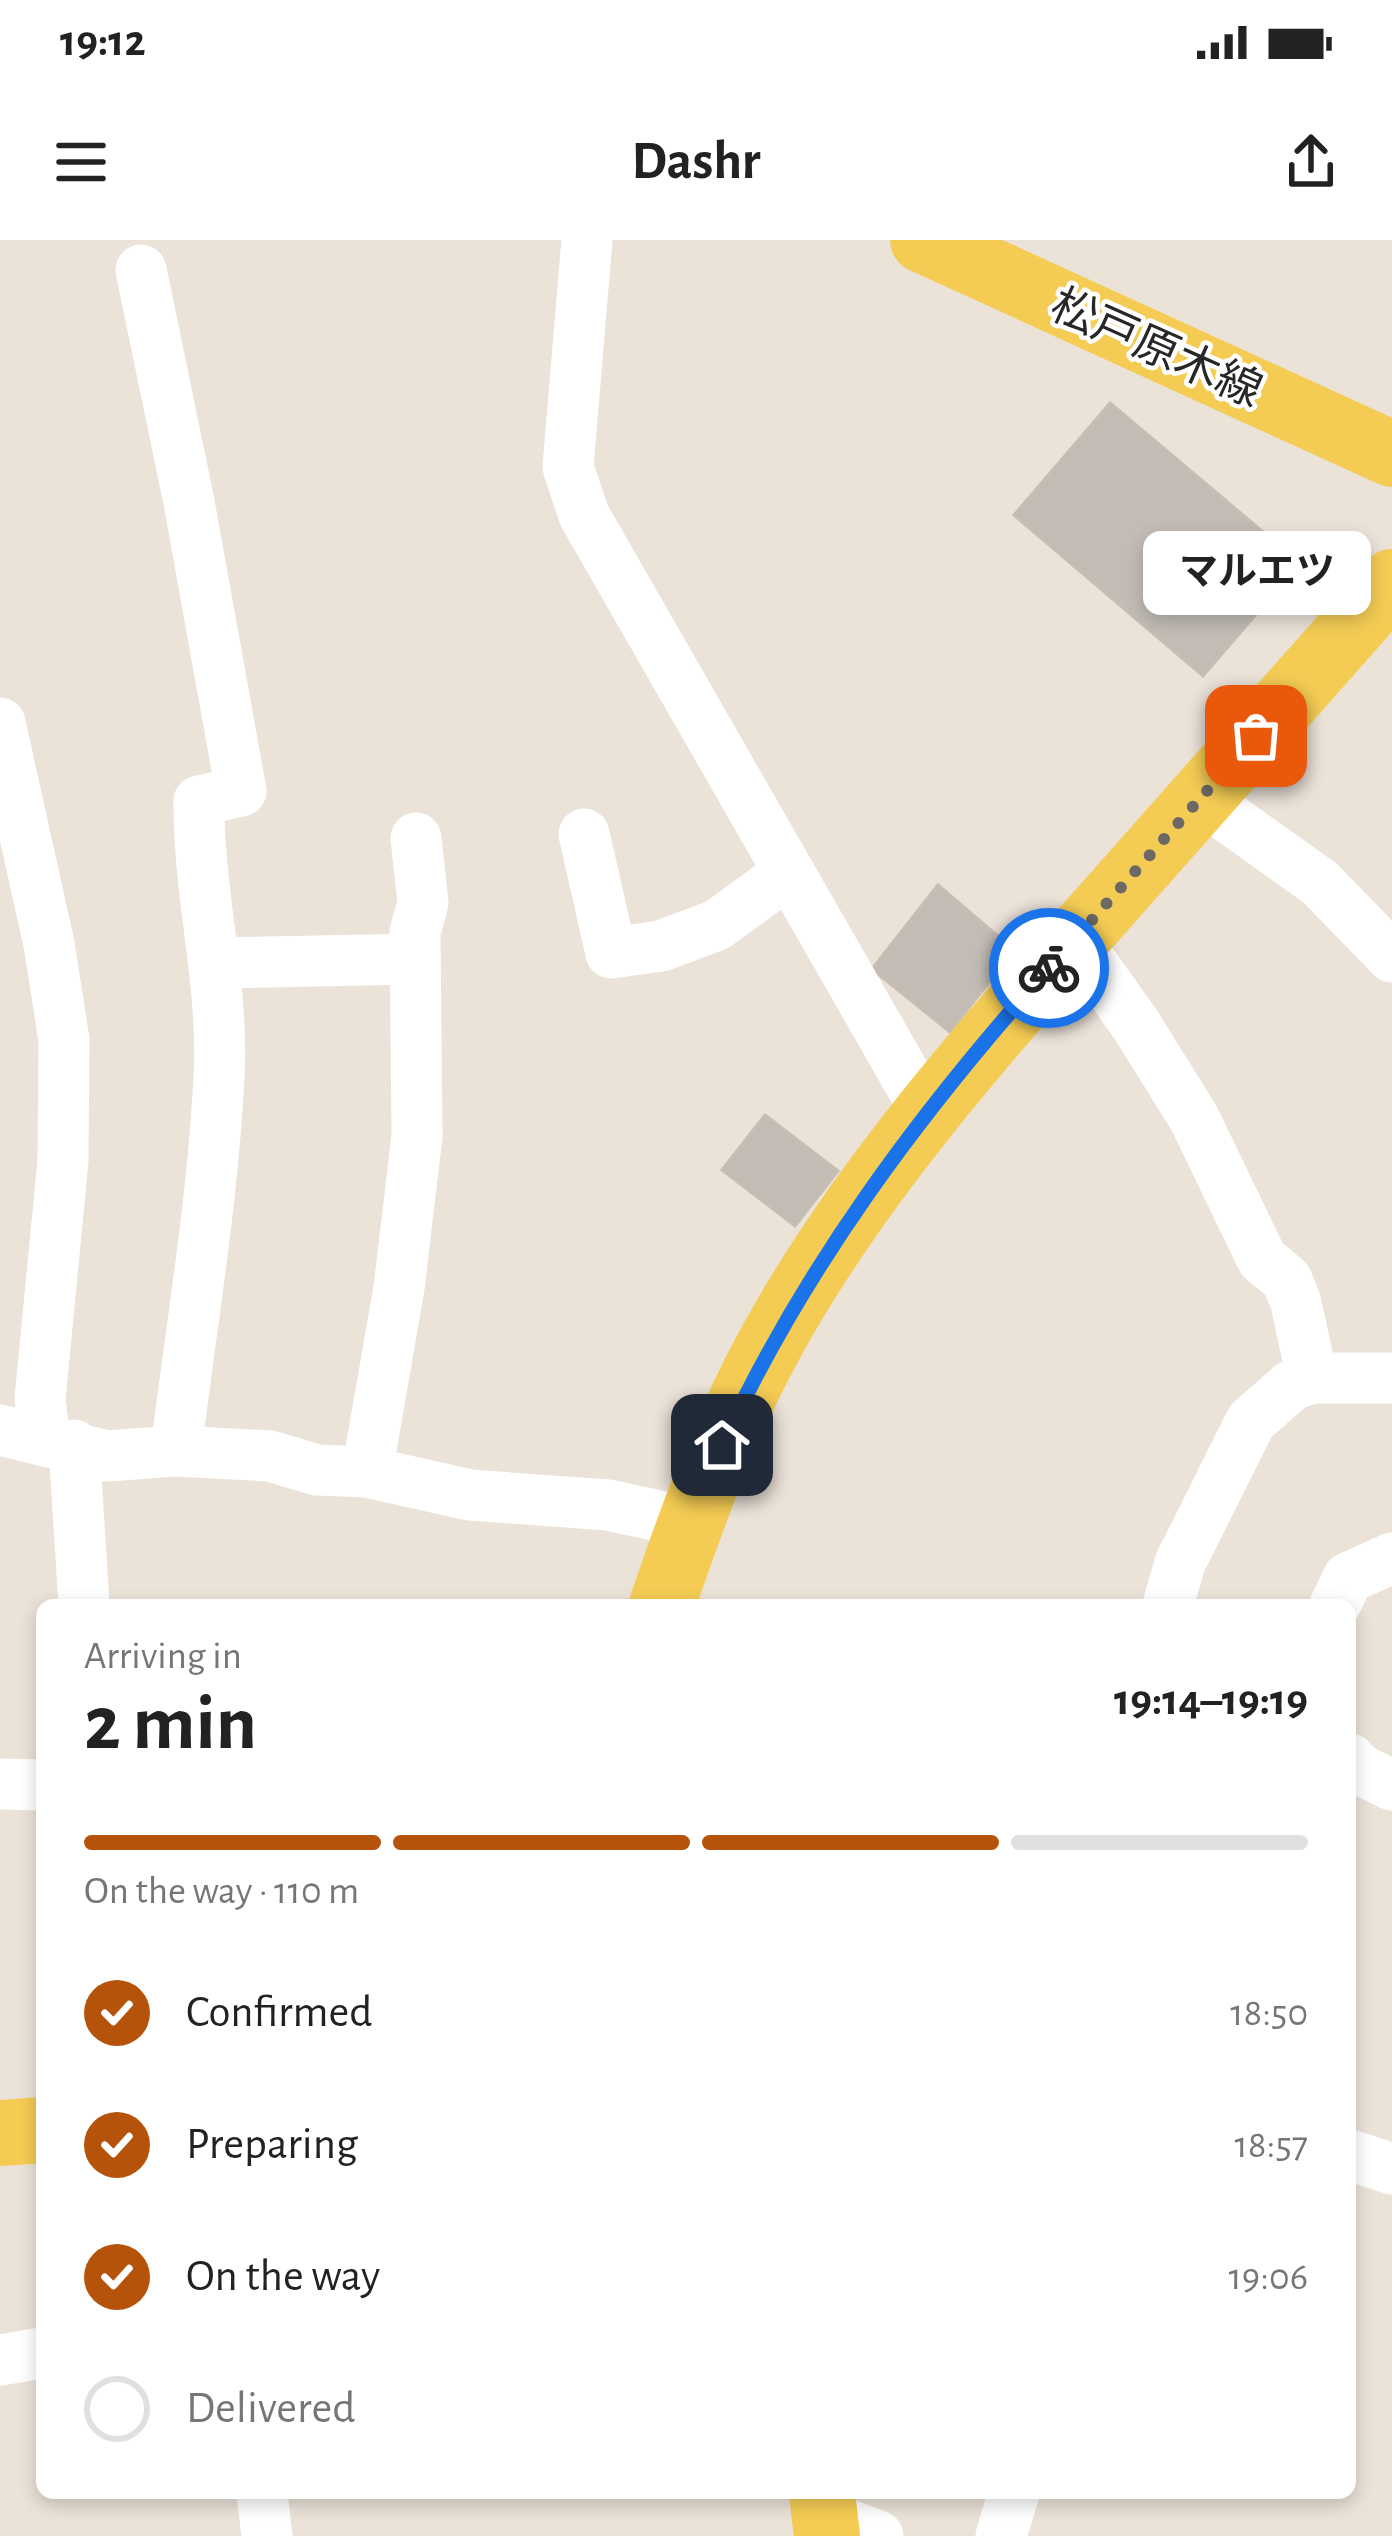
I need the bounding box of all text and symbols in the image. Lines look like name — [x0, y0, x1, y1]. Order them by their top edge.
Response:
text: 19:12 — [60, 19, 146, 64]
icon: menu — [48, 129, 114, 195]
icon: share — [1278, 129, 1344, 195]
text: Dashr — [631, 135, 761, 189]
street label: 松戸原木線 — [1044, 281, 1269, 416]
callout: マルエツ — [1142, 532, 1370, 616]
text: マルエツ — [1179, 553, 1335, 592]
pin — [1205, 685, 1307, 787]
icon: bag — [1223, 703, 1289, 769]
courier — [989, 908, 1109, 1028]
icon: bike — [1016, 935, 1082, 1001]
pin — [671, 1394, 773, 1496]
icon: home — [689, 1412, 755, 1478]
text: Arriving in — [84, 1637, 242, 1676]
text: 19:14–19:19 — [1114, 1678, 1308, 1723]
text: 2 min — [84, 1686, 257, 1764]
text: On the way · 110 m — [84, 1872, 359, 1911]
icon: check — [84, 1980, 150, 2046]
text: Confirmed — [186, 1990, 372, 2035]
text: 18:50 — [1230, 1994, 1308, 2033]
icon: check — [84, 2112, 150, 2178]
text: Preparing — [186, 2122, 358, 2167]
text: 18:57 — [1235, 2126, 1308, 2165]
icon: check — [84, 2244, 150, 2310]
text: On the way — [186, 2254, 380, 2299]
text: 19:06 — [1228, 2258, 1308, 2297]
text: Delivered — [186, 2386, 355, 2431]

